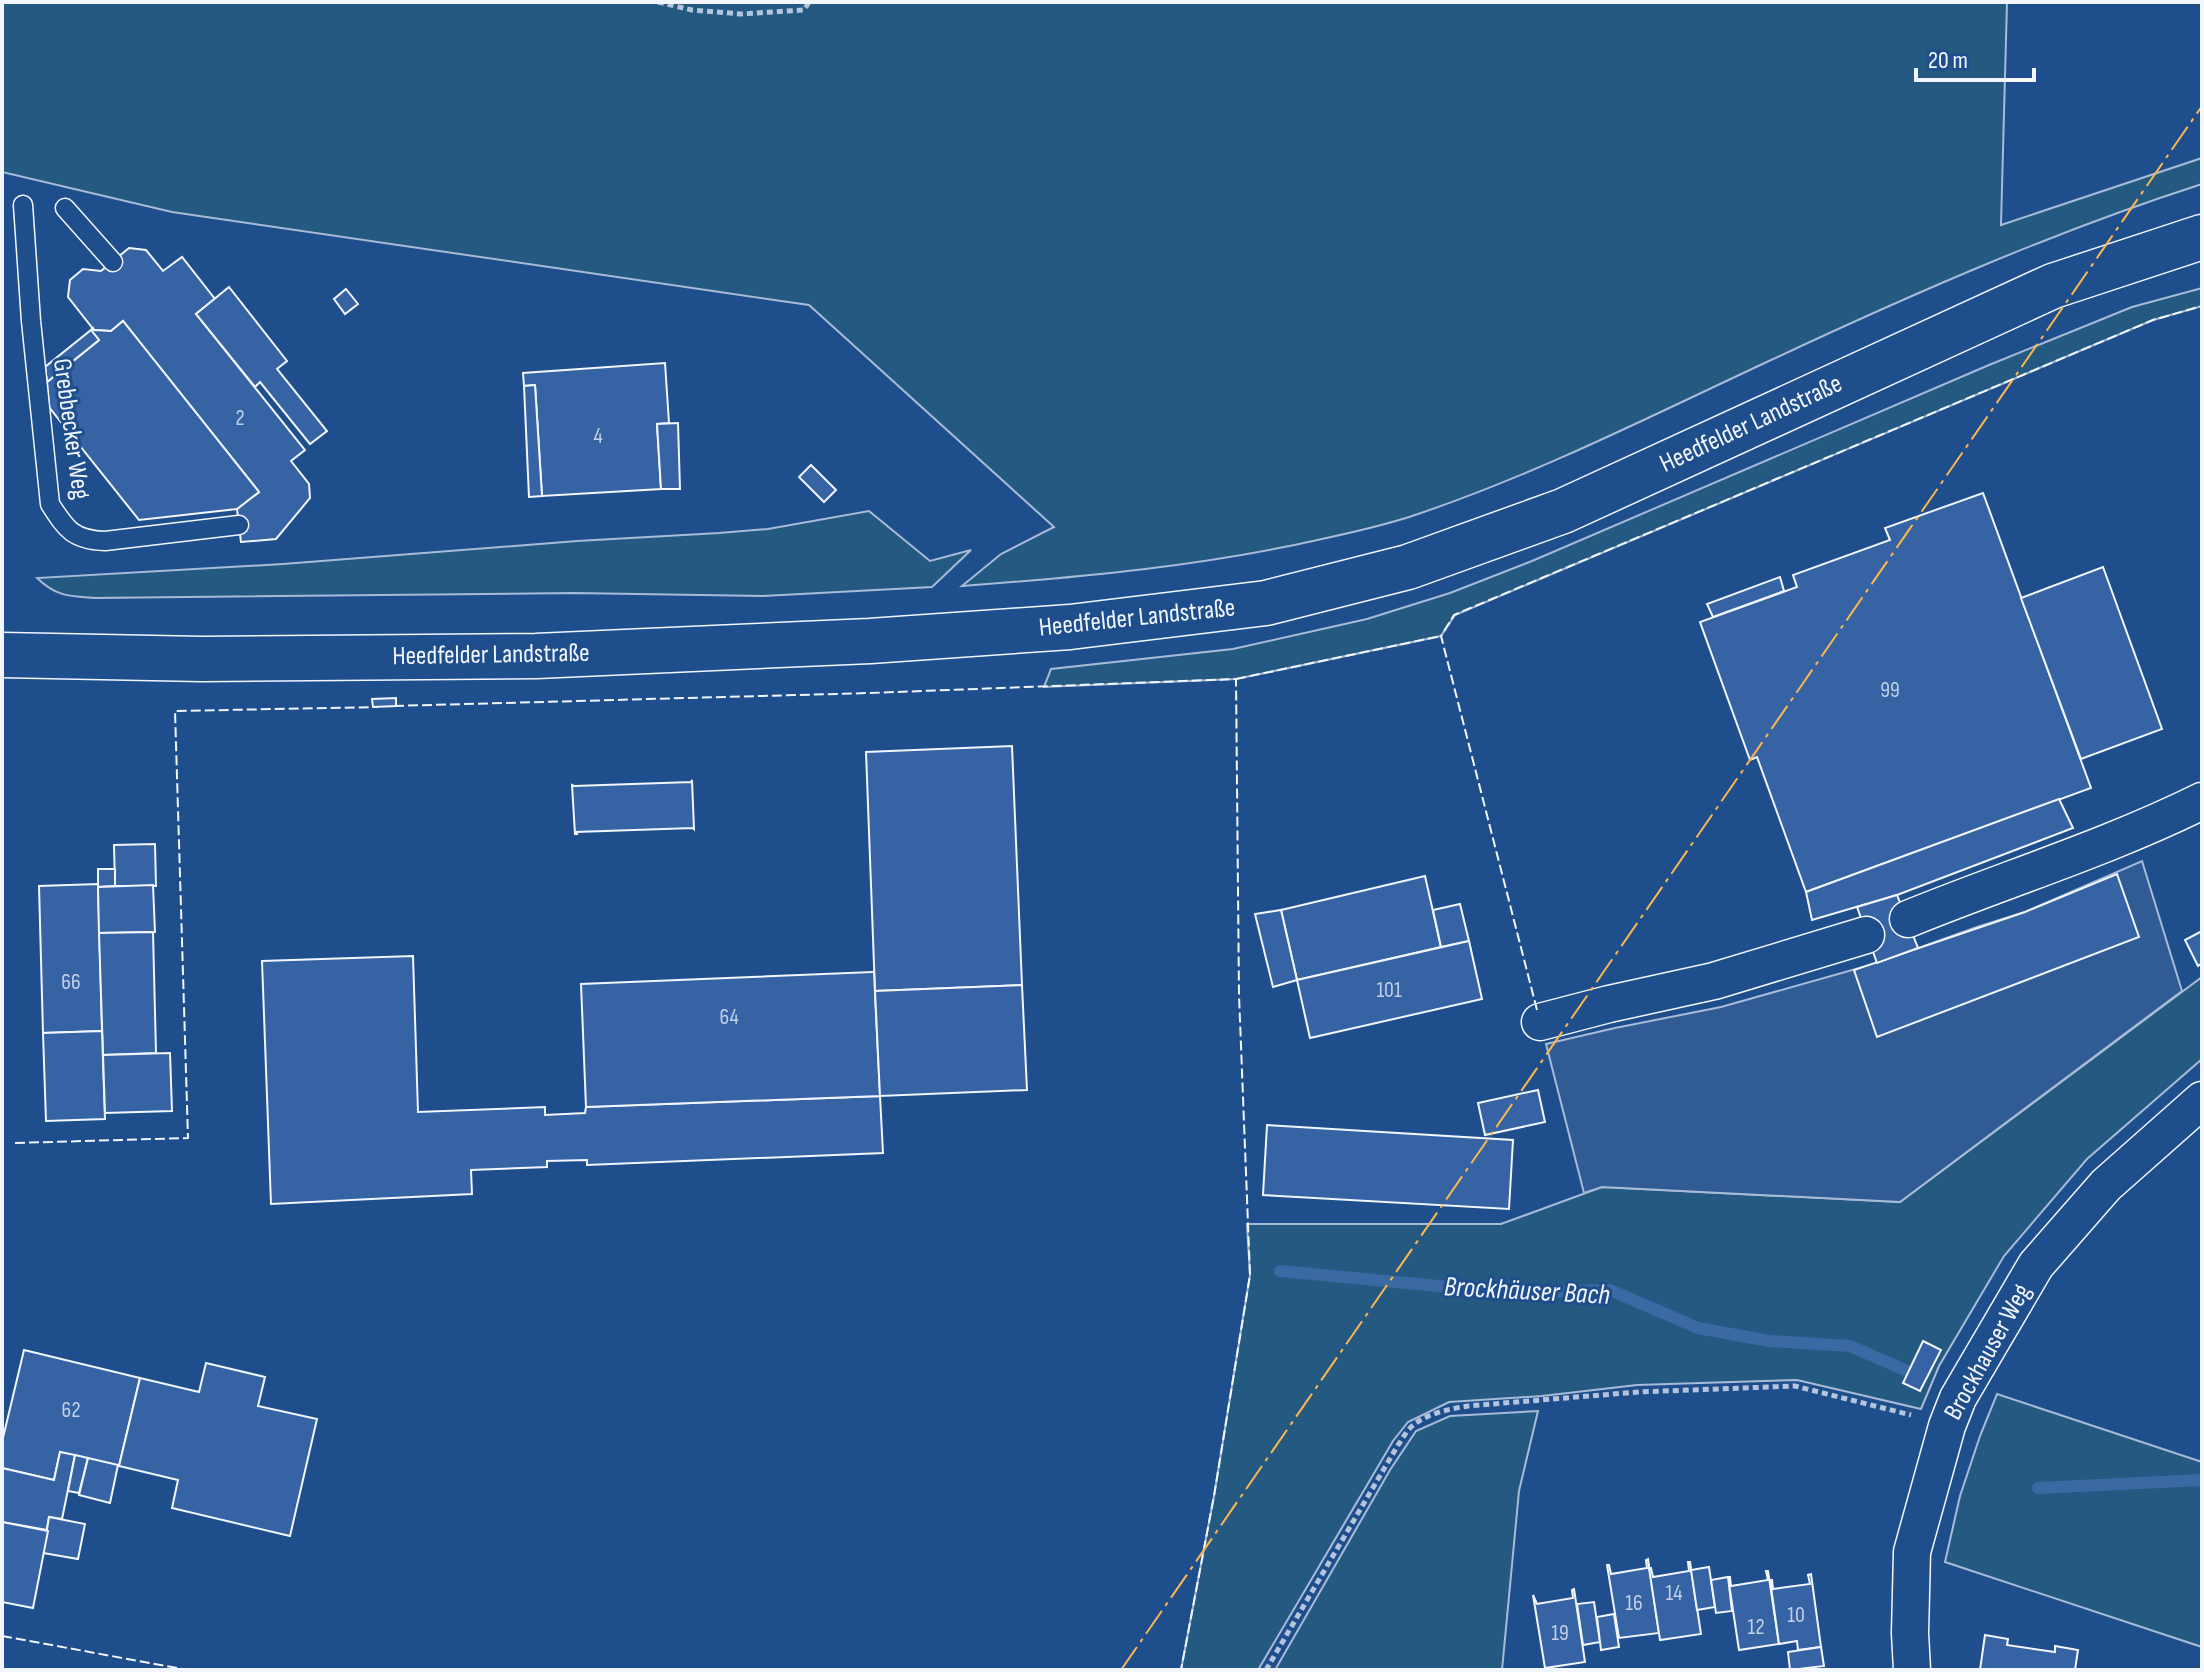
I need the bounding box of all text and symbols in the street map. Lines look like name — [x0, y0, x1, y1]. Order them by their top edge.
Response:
scale bar — [1916, 32, 2034, 82]
text: 20 m — [1928, 46, 1968, 75]
street label: Grebbecker Weg — [46, 357, 96, 501]
street label: Heedfelder Landstraße — [1655, 368, 1847, 480]
house number: 2 — [235, 405, 245, 432]
house number: 4 — [593, 423, 603, 450]
street label: Heedfelder Landstraße — [1037, 592, 1237, 644]
street label: Heedfelder Landstraße — [392, 638, 590, 672]
house number: 99 — [1880, 677, 1900, 704]
house number: 66 — [61, 969, 81, 996]
house number: 101 — [1376, 977, 1402, 1004]
house number: 64 — [719, 1004, 739, 1031]
water label: Brockhäuser Bach — [1443, 1270, 1611, 1312]
street label: Brockhauser Weg — [1938, 1279, 2038, 1425]
house number: 62 — [62, 1397, 80, 1424]
house number: 14 — [1666, 1580, 1682, 1607]
house number: 16 — [1625, 1590, 1643, 1617]
house number: 10 — [1787, 1602, 1805, 1629]
house number: 12 — [1747, 1614, 1765, 1641]
house number: 19 — [1551, 1620, 1569, 1647]

